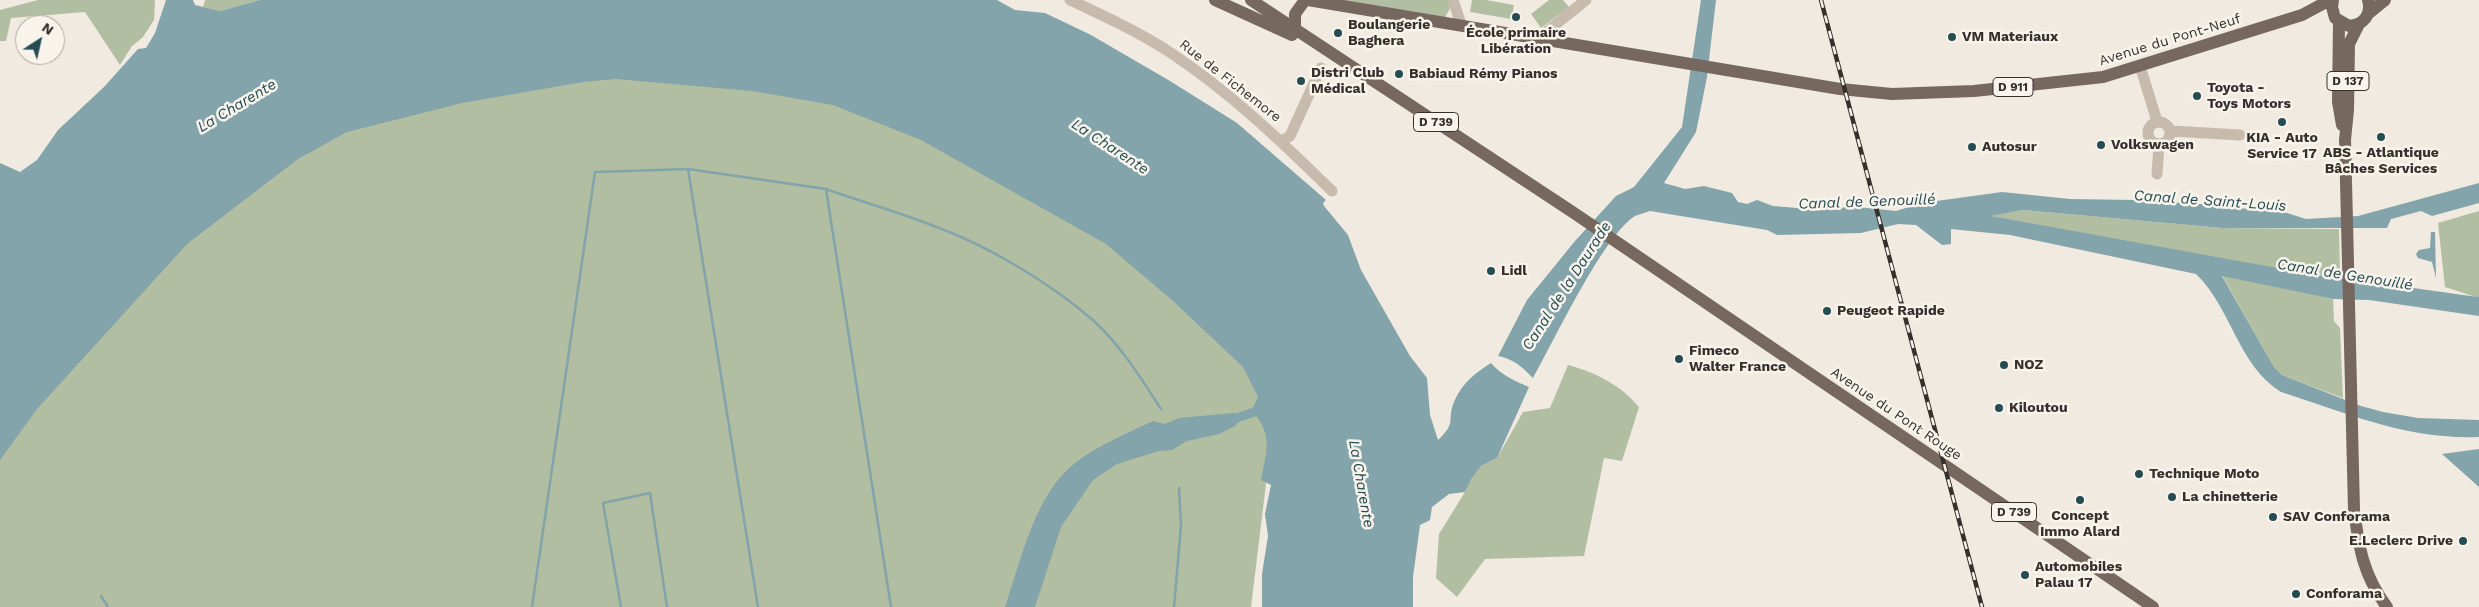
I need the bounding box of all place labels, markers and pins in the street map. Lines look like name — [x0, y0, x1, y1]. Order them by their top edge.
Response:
marker: École primaire Libération — [1510, 11, 1522, 23]
place label: Boulangerie Baghera — [1348, 17, 1430, 49]
place label: École primaire Libération — [1466, 25, 1566, 58]
marker: Boulangerie Baghera — [1332, 27, 1344, 39]
place label: VM Materiaux — [1962, 29, 2058, 45]
marker: VM Materiaux — [1946, 31, 1958, 43]
place label: Distri Club Médical — [1311, 65, 1384, 98]
place label: Babiaud Rémy Pianos — [1409, 66, 1558, 82]
marker: Babiaud Rémy Pianos — [1393, 68, 1405, 80]
marker: Distri Club Médical — [1295, 75, 1307, 87]
place label: Toyota - Toys Motors — [2207, 80, 2291, 112]
marker: Toyota - Toys Motors — [2191, 90, 2203, 102]
marker: KIA - Auto Service 17 — [2276, 116, 2288, 128]
place label: KIA - Auto Service 17 — [2246, 130, 2318, 162]
marker: ABS - Atlantique Bâches Services — [2375, 131, 2387, 143]
place label: Volkswagen — [2111, 137, 2194, 153]
place label: Autosur — [1982, 139, 2037, 155]
marker: Volkswagen — [2095, 139, 2107, 151]
marker: Autosur — [1966, 141, 1978, 153]
place label: ABS - Atlantique Bâches Services — [2323, 145, 2439, 178]
place label: Lidl — [1501, 263, 1527, 279]
marker: Lidl — [1485, 265, 1497, 277]
place label: Peugeot Rapide — [1837, 303, 1945, 319]
marker: Peugeot Rapide — [1821, 305, 1833, 317]
place label: Fimeco Walter France — [1689, 343, 1786, 376]
marker: Fimeco Walter France — [1673, 353, 1685, 365]
place label: NOZ — [2014, 357, 2043, 373]
marker: NOZ — [1998, 359, 2010, 371]
place label: Kiloutou — [2009, 400, 2068, 416]
marker: Kiloutou — [1993, 402, 2005, 414]
place label: Technique Moto — [2149, 466, 2259, 482]
marker: Technique Moto — [2133, 468, 2145, 480]
place label: La chinetterie — [2182, 489, 2278, 505]
marker: La chinetterie — [2166, 491, 2178, 503]
marker: Concept Immo Alard — [2074, 494, 2086, 506]
place label: Concept Immo Alard — [2040, 508, 2120, 540]
place label: SAV Conforama — [2283, 509, 2390, 525]
marker: SAV Conforama — [2267, 511, 2279, 523]
place label: E.Leclerc Drive — [2349, 533, 2453, 549]
marker: E.Leclerc Drive — [2457, 535, 2469, 547]
place label: Automobiles Palau 17 — [2035, 559, 2122, 592]
marker: Automobiles Palau 17 — [2019, 569, 2031, 581]
place label: Conforama — [2306, 586, 2382, 602]
marker: Conforama — [2290, 588, 2302, 600]

